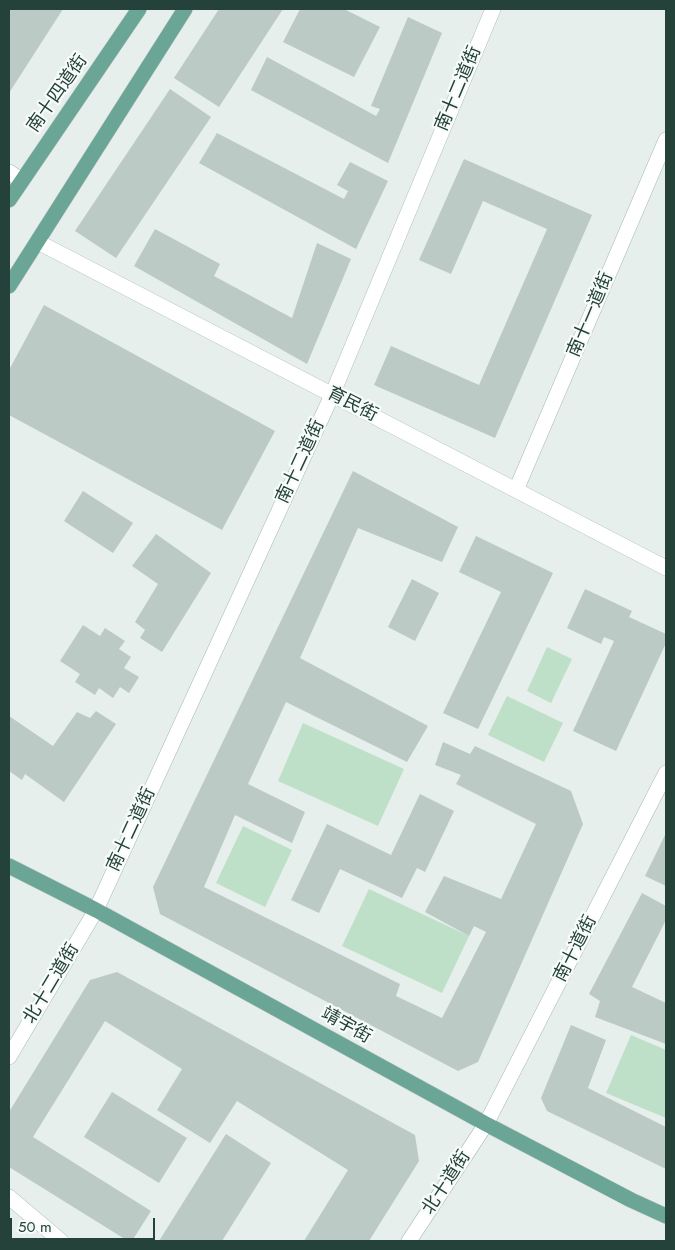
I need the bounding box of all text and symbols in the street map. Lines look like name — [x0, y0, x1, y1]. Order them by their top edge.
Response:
street label: 南十二道街 — [431, 43, 487, 135]
street label: 南十四道街 — [23, 51, 93, 137]
street label: 南十一道街 — [563, 269, 619, 361]
street label: 育民街 — [323, 383, 381, 427]
street label: 南十二道街 — [272, 417, 330, 507]
street label: 南十二道街 — [103, 785, 161, 875]
street label: 南十道街 — [550, 912, 602, 986]
street label: 北十二道街 — [20, 940, 84, 1028]
street label: 靖宇街 — [317, 1003, 375, 1049]
street label: 北十道街 — [418, 1147, 476, 1219]
scale bar — [12, 1208, 158, 1240]
text: 50 m — [18, 1216, 52, 1238]

